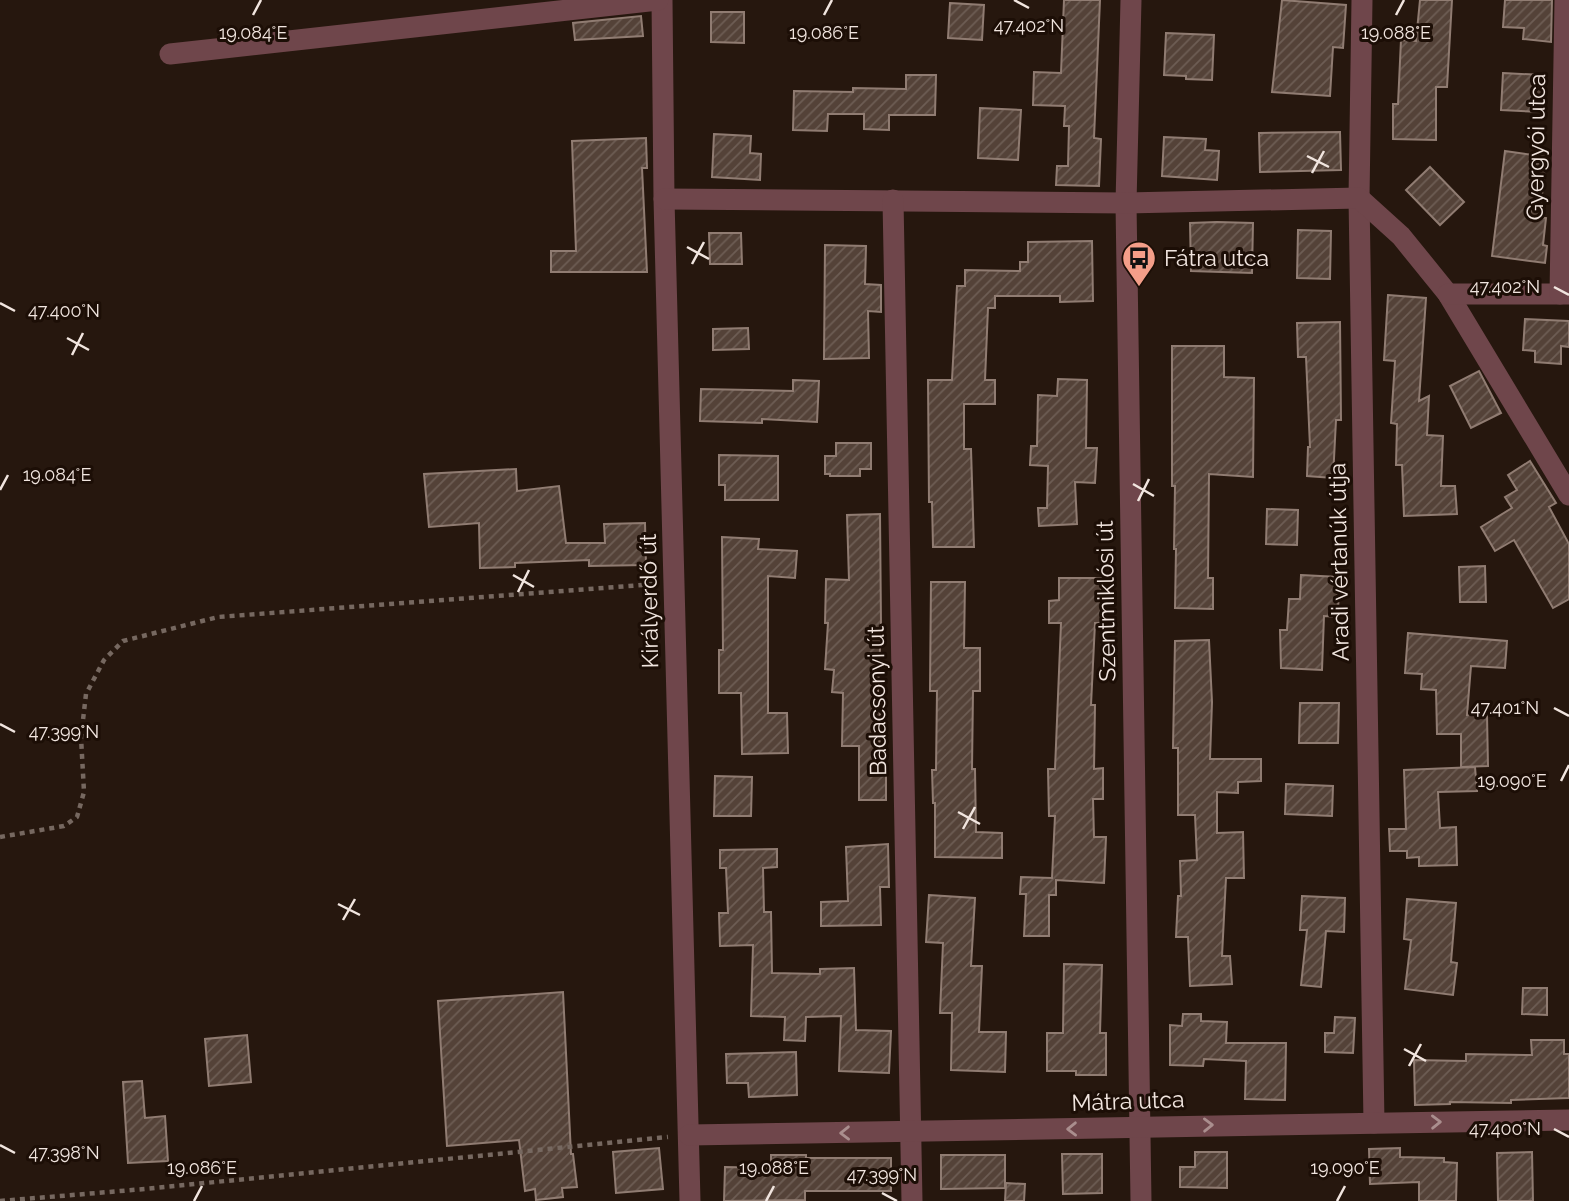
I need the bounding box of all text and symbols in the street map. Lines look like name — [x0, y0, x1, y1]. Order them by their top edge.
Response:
text: 47.402°N — [994, 15, 1064, 36]
text: 19.084°E — [219, 22, 287, 43]
text: 19.086°E — [789, 22, 859, 43]
text: 19.088°E — [1361, 22, 1431, 43]
street label: Gyergyói utca — [1521, 73, 1550, 221]
bus stop icon: Fátra utca — [1120, 239, 1158, 288]
place label: Fátra utca — [1164, 244, 1269, 271]
text: 47.402°N — [1470, 276, 1540, 297]
text: 47.400°N — [28, 300, 100, 321]
street label: Aradi vértanúk útja — [1323, 463, 1354, 662]
text: 19.084°E — [23, 464, 91, 485]
street label: Szentmiklósi út — [1091, 520, 1120, 682]
street label: Királyerdő út — [634, 533, 663, 669]
street label: Badacsonyi út — [862, 625, 891, 776]
text: 47.401°N — [1471, 697, 1539, 718]
text: 47.399°N — [29, 721, 99, 742]
text: 19.090°E — [1477, 770, 1547, 791]
street label: Mátra utca — [1071, 1085, 1185, 1116]
one-way arrow — [1431, 1114, 1442, 1130]
one-way arrow — [1204, 1117, 1214, 1133]
text: 47.400°N — [1469, 1118, 1541, 1139]
one-way arrow — [1066, 1121, 1077, 1137]
one-way arrow — [839, 1125, 849, 1141]
text: 47.398°N — [28, 1142, 100, 1163]
text: 19.086°E — [167, 1157, 237, 1178]
text: 19.088°E — [739, 1157, 809, 1178]
text: 19.090°E — [1310, 1157, 1380, 1178]
text: 47.399°N — [847, 1164, 917, 1185]

